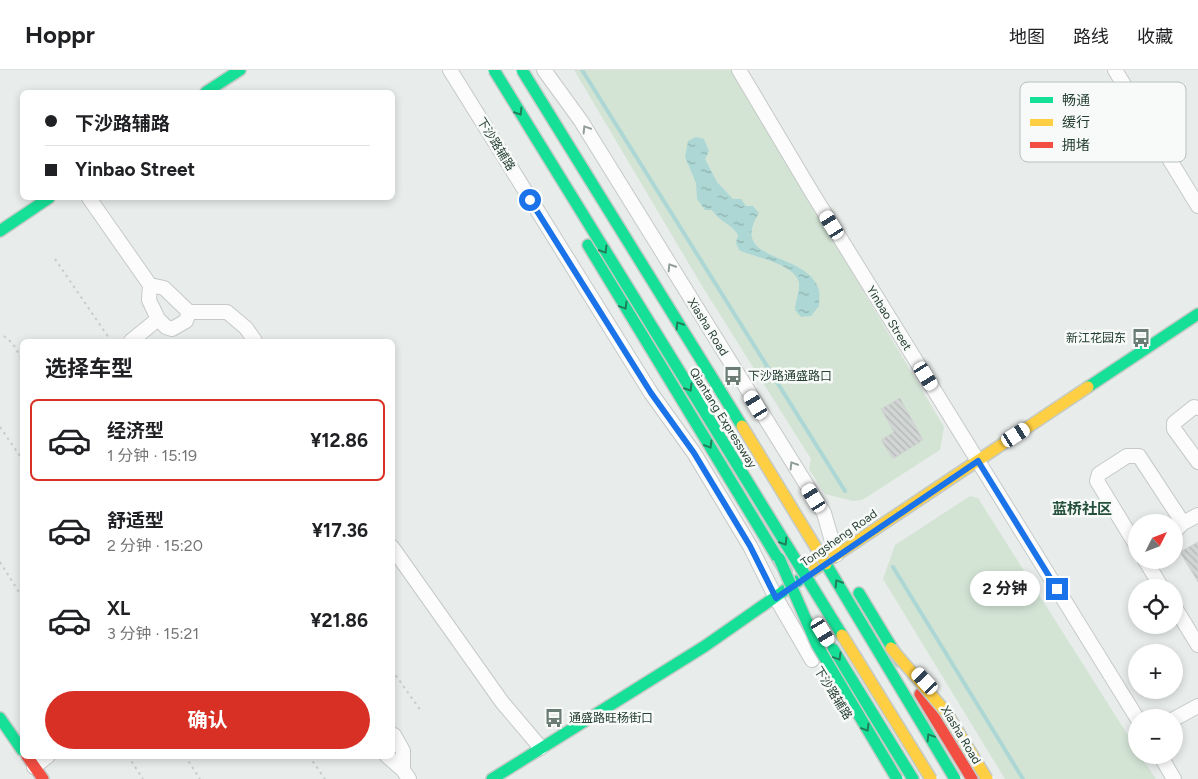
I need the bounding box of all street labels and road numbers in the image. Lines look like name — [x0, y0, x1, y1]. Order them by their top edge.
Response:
street label: 下沙路辅路 — [474, 115, 518, 173]
street label: Yinbao Street — [864, 283, 915, 353]
street label: Xiasha Road — [685, 296, 731, 358]
street label: Qiantang Expressway — [686, 365, 760, 471]
street label: Tongsheng Road — [798, 507, 880, 569]
street label: 下沙路辅路 — [811, 664, 855, 722]
street label: Xiasha Road — [938, 703, 984, 767]

